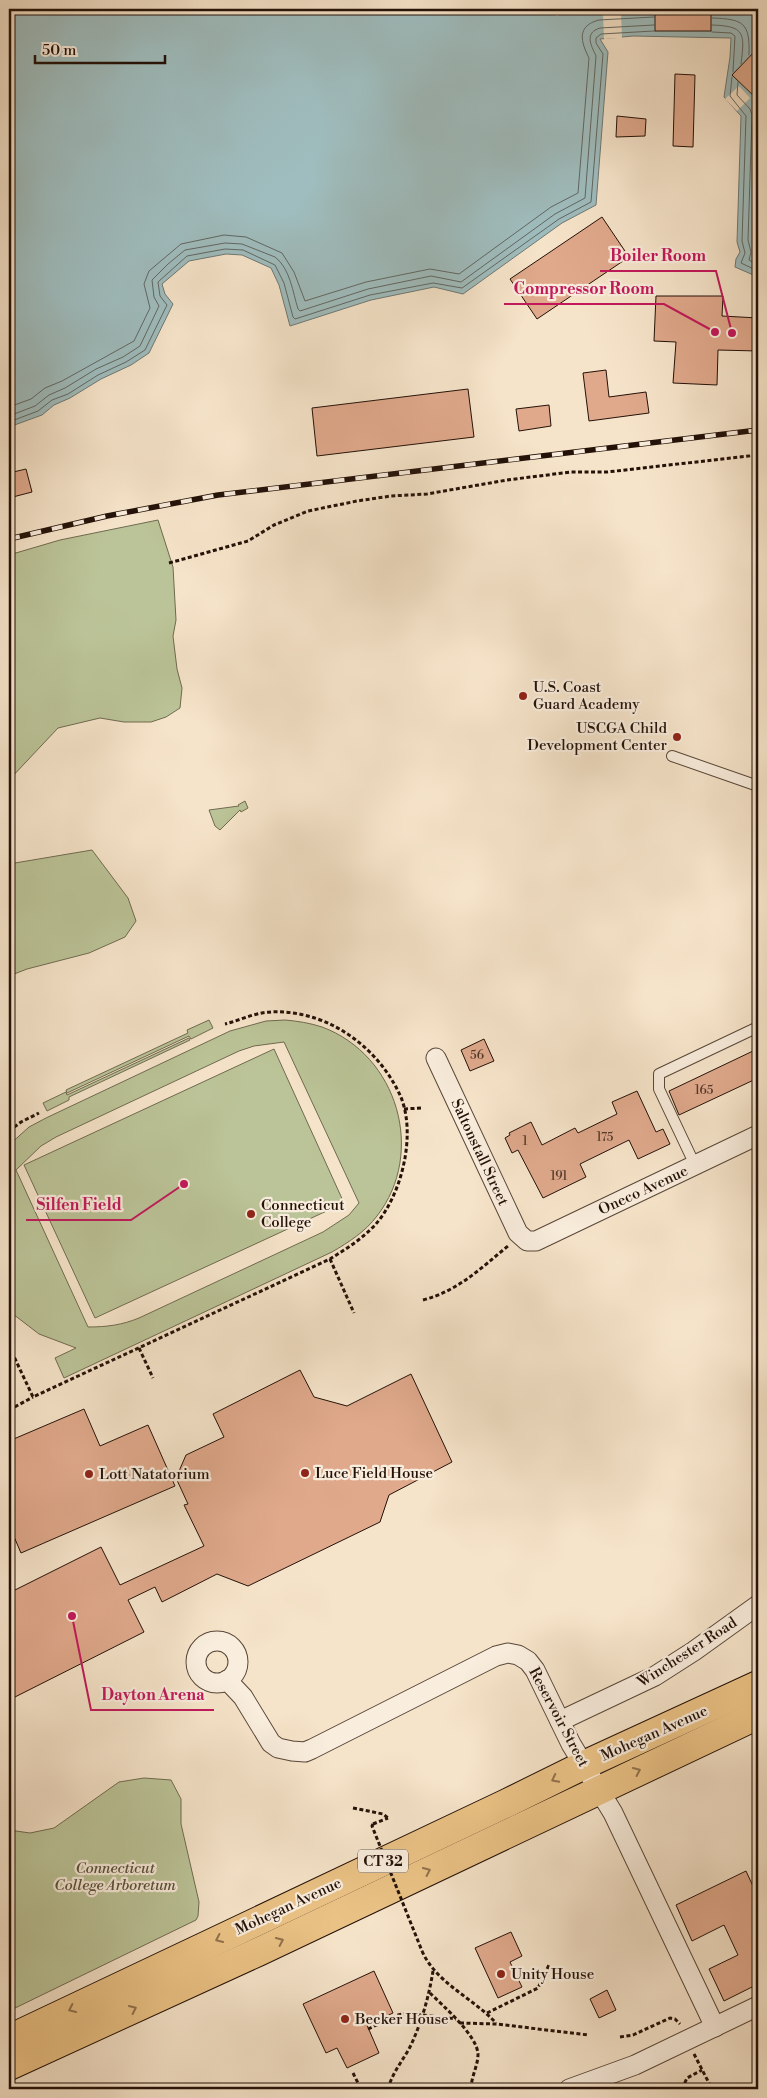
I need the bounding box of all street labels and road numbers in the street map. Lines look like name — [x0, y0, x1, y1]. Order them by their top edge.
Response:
street label: Saltonstall Street — [446, 1096, 513, 1209]
street label: Oneco Avenue — [595, 1161, 691, 1220]
street label: Winchester Road — [633, 1613, 741, 1692]
street label: Reservoir Street — [524, 1664, 593, 1771]
street label: Mohegan Avenue — [598, 1701, 711, 1766]
road number: CT 32 — [358, 1850, 408, 1872]
street label: Mohegan Avenue — [232, 1874, 344, 1939]

